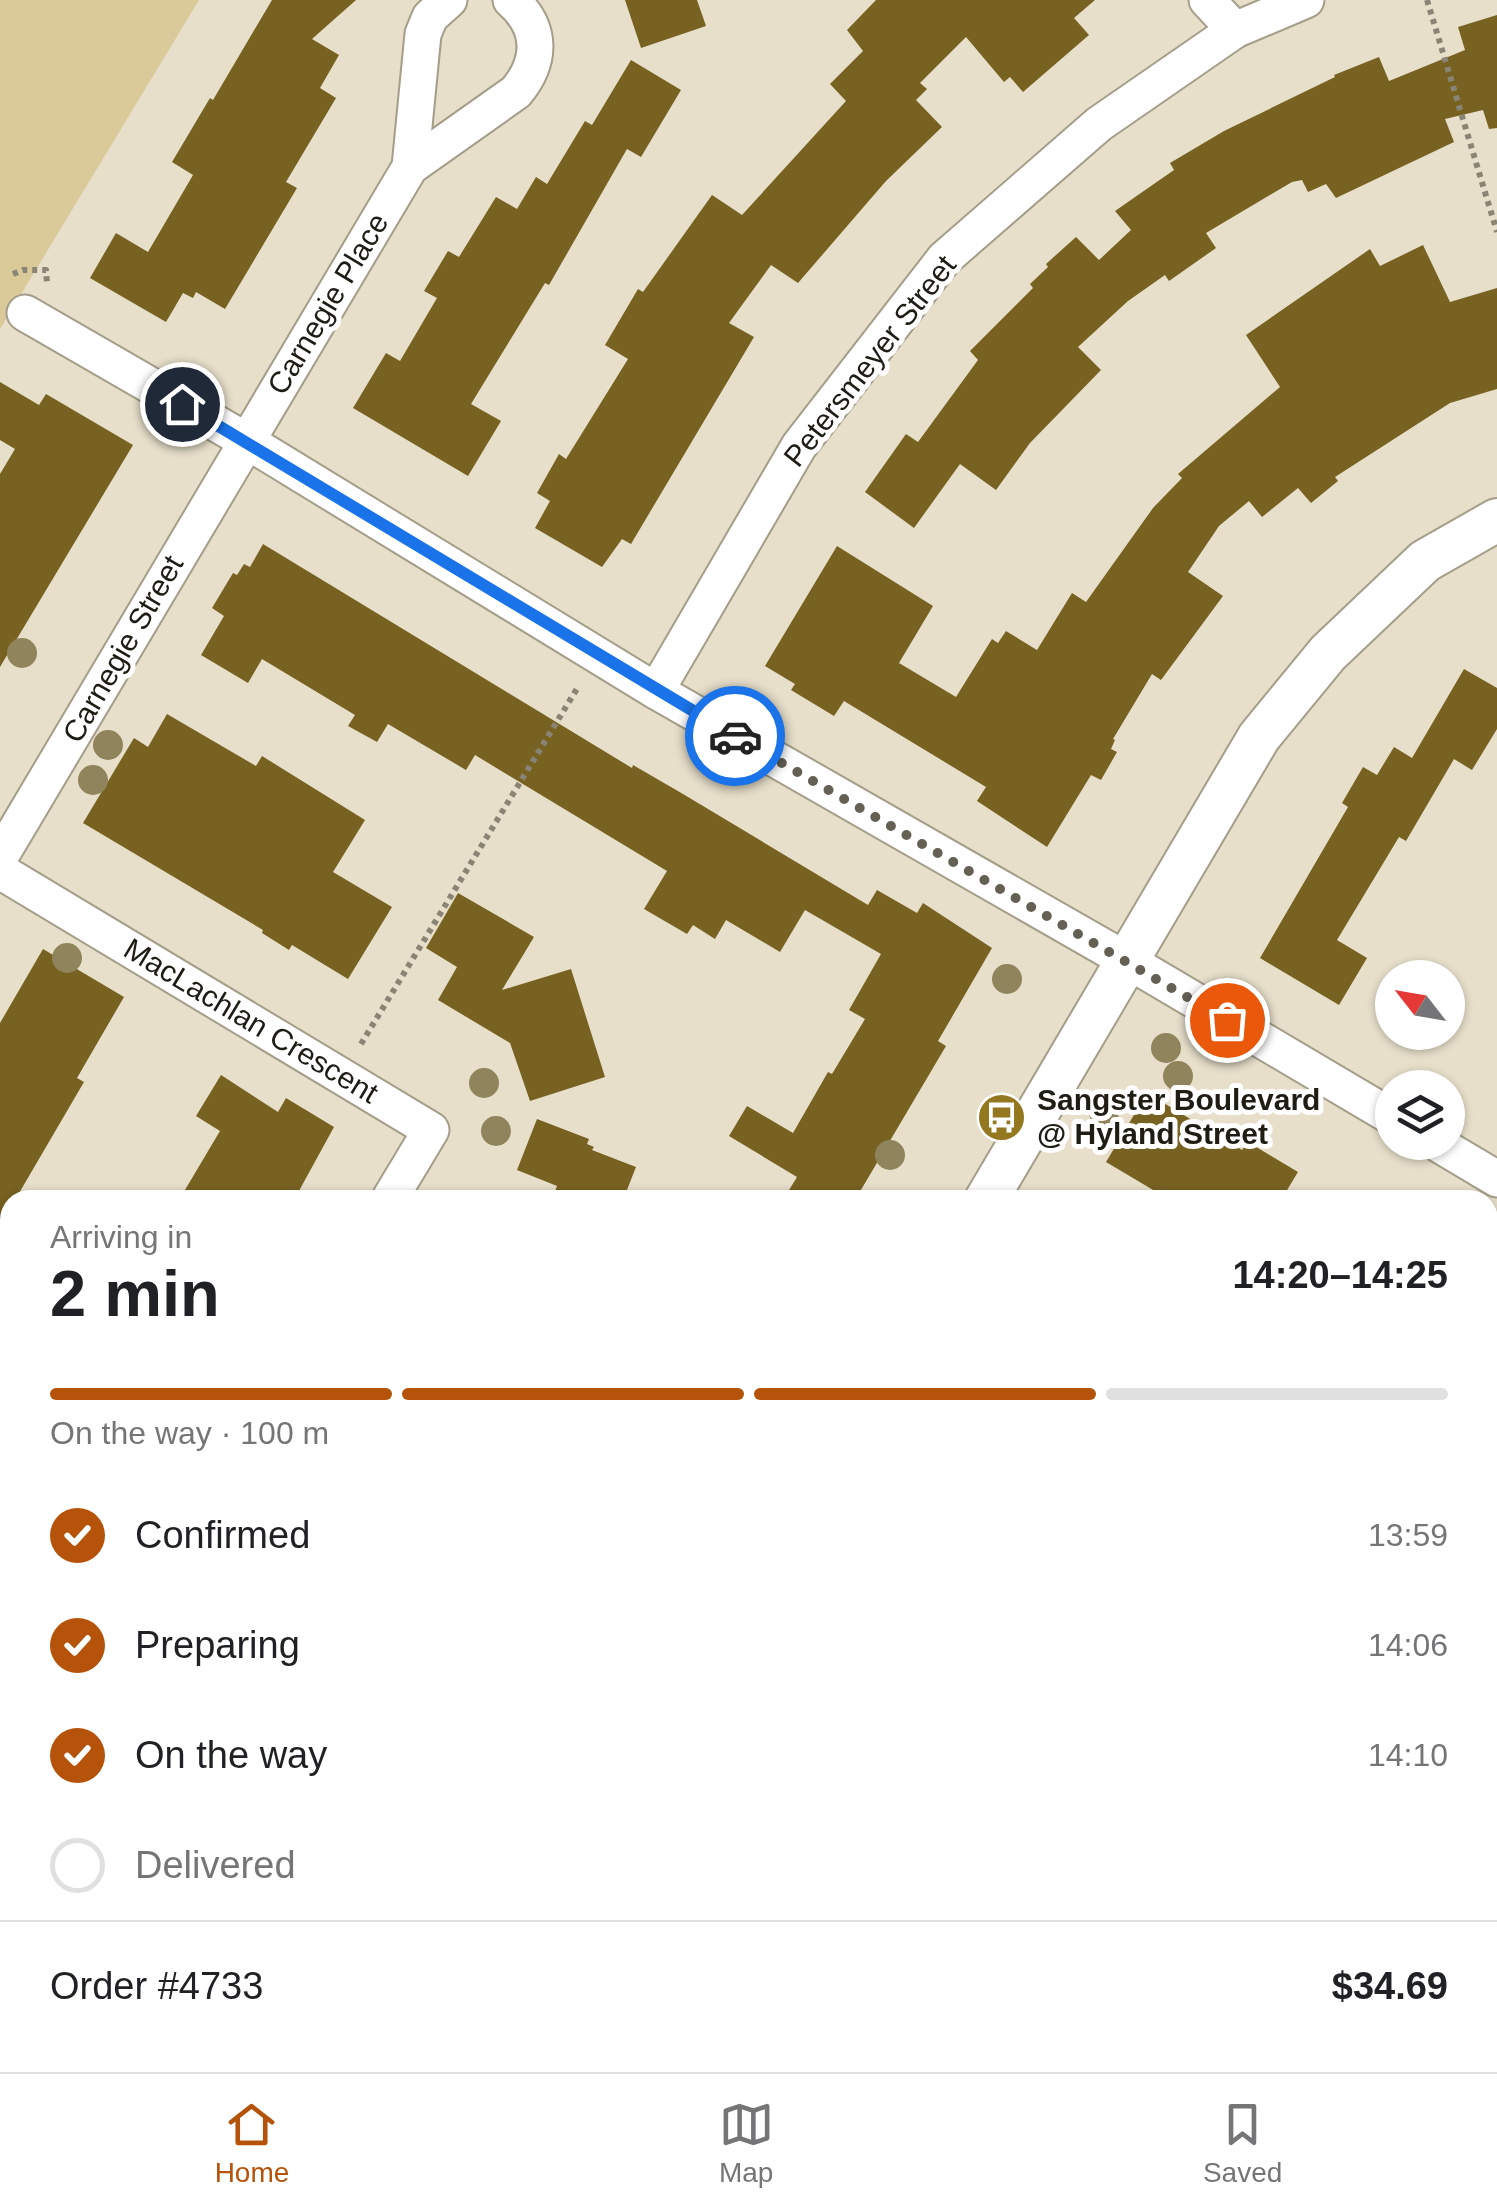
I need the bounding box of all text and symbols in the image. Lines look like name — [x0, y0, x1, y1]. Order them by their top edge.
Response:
street label: Carnegie Place — [261, 207, 395, 400]
street label: Petersmeyer Street — [777, 248, 963, 473]
pin — [140, 362, 225, 447]
icon: home — [155, 377, 210, 432]
street label: Carnegie Street — [56, 549, 190, 748]
courier — [685, 686, 785, 786]
icon: car — [708, 709, 763, 764]
street label: MacLachlan Crescent — [118, 932, 385, 1110]
north arrow — [1375, 960, 1465, 1050]
map controls — [1375, 960, 1465, 1160]
pin — [1185, 978, 1270, 1063]
icon: bag — [1200, 993, 1255, 1048]
button: layers — [1375, 1070, 1465, 1160]
place label: Sangster Boulevard @ Hyland Street — [1037, 1083, 1320, 1150]
bus stop icon: Sangster Boulevard @ Hyland Street — [976, 1091, 1028, 1143]
text: Arriving in — [50, 1219, 192, 1255]
text: 14:20–14:25 — [1232, 1254, 1448, 1296]
text: 2 min — [50, 1257, 220, 1330]
text: On the way · 100 m — [50, 1415, 329, 1451]
icon: check — [50, 1508, 105, 1563]
text: Confirmed — [135, 1514, 310, 1556]
text: 13:59 — [1368, 1517, 1448, 1553]
icon: check — [50, 1618, 105, 1673]
text: Preparing — [135, 1624, 300, 1666]
text: 14:06 — [1368, 1627, 1448, 1663]
icon: check — [50, 1728, 105, 1783]
text: On the way — [135, 1734, 327, 1776]
text: 14:10 — [1368, 1737, 1448, 1773]
text: Delivered — [135, 1844, 296, 1886]
text: Order #4733 — [50, 1965, 263, 2007]
text: $34.69 — [1332, 1965, 1448, 2007]
tab: Home — [215, 2097, 289, 2189]
tab: Map — [719, 2097, 774, 2189]
tab: Saved — [1203, 2097, 1282, 2189]

